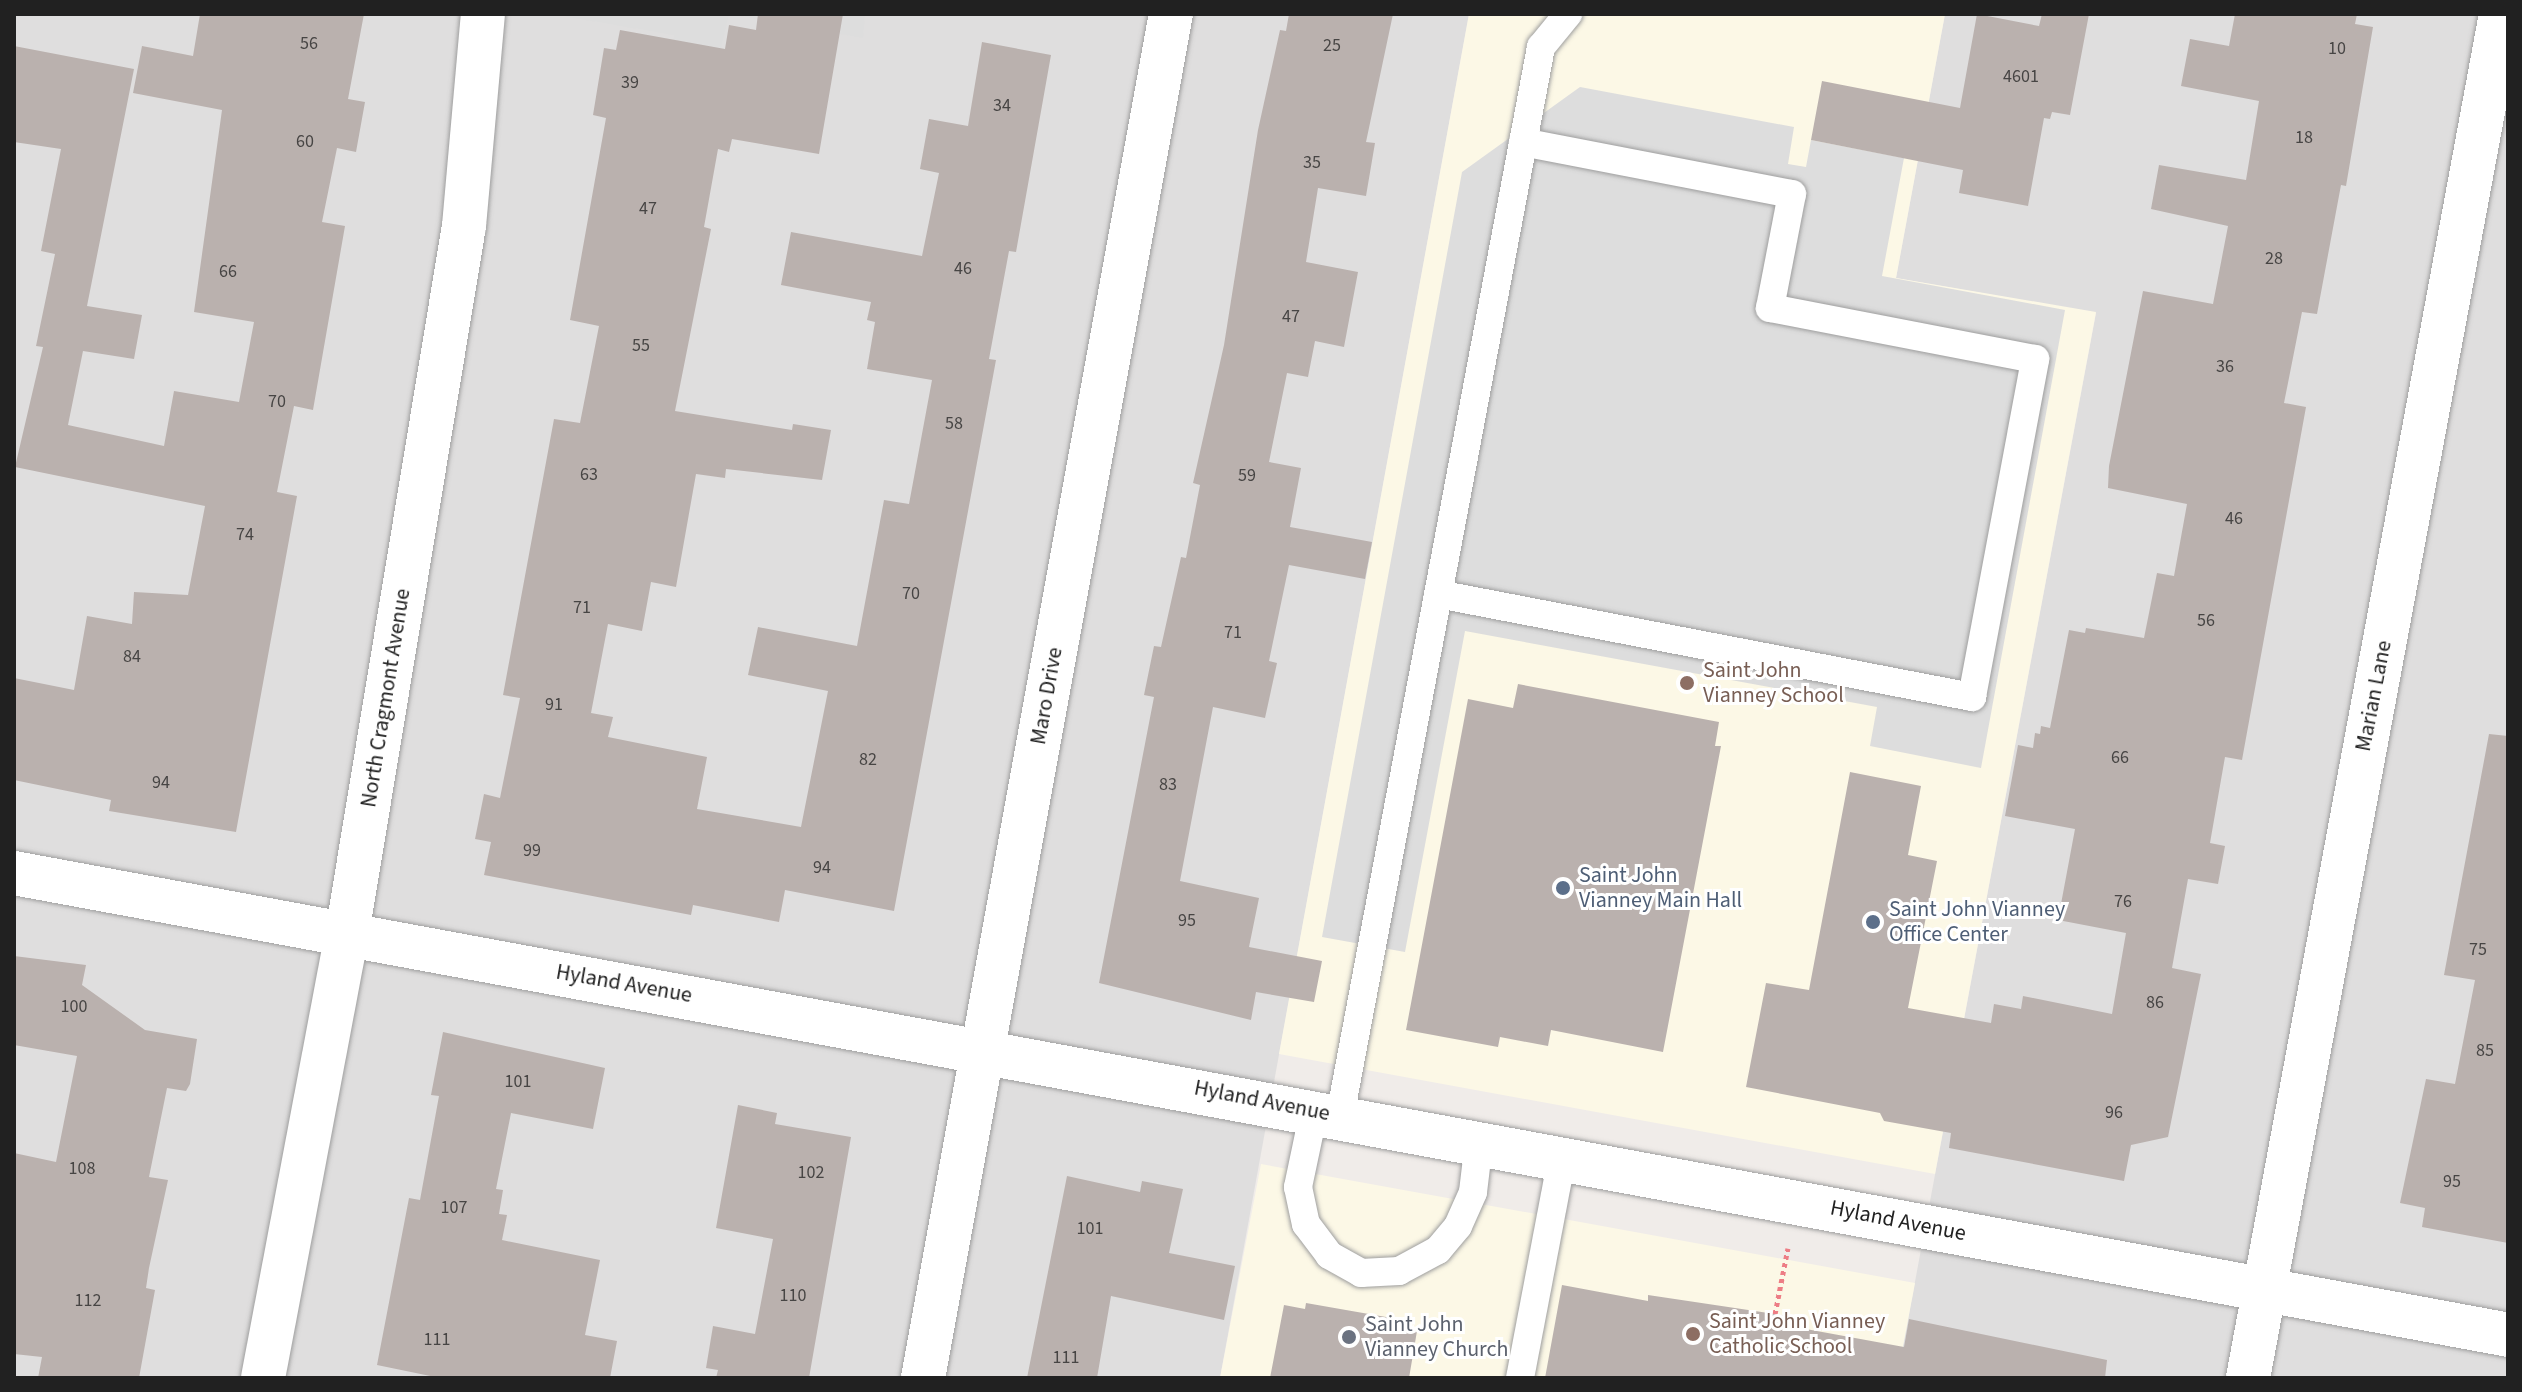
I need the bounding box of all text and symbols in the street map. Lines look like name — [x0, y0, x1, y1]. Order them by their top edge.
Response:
house number: 56 — [300, 33, 318, 55]
house number: 25 — [1323, 35, 1341, 57]
house number: 10 — [2328, 38, 2346, 60]
house number: 4601 — [2003, 66, 2039, 88]
house number: 39 — [621, 72, 639, 94]
house number: 34 — [993, 95, 1011, 117]
house number: 18 — [2295, 127, 2313, 149]
house number: 60 — [296, 131, 314, 153]
house number: 35 — [1303, 152, 1321, 174]
house number: 47 — [639, 198, 657, 220]
house number: 28 — [2265, 248, 2283, 270]
house number: 46 — [954, 258, 972, 280]
house number: 66 — [219, 261, 237, 283]
house number: 47 — [1282, 306, 1300, 328]
house number: 55 — [632, 335, 650, 357]
house number: 36 — [2216, 356, 2234, 378]
house number: 70 — [268, 391, 286, 413]
house number: 58 — [945, 413, 963, 435]
house number: 63 — [580, 464, 598, 486]
house number: 59 — [1238, 465, 1256, 487]
house number: 46 — [2225, 508, 2243, 530]
house number: 74 — [236, 524, 254, 546]
house number: 70 — [902, 583, 920, 605]
street label: North Cragmont Avenue — [356, 587, 416, 809]
house number: 71 — [573, 597, 591, 619]
house number: 56 — [2197, 610, 2215, 632]
house number: 71 — [1224, 622, 1242, 644]
street label: Marian Lane — [2350, 638, 2398, 754]
street label: Maro Drive — [1025, 645, 1069, 747]
house number: 84 — [123, 646, 141, 668]
place label: Saint John Vianney School — [1703, 657, 1844, 708]
marker: Saint John Vianney School — [1678, 674, 1696, 692]
house number: 91 — [545, 694, 563, 716]
house number: 66 — [2111, 747, 2129, 769]
house number: 82 — [859, 749, 877, 771]
house number: 94 — [152, 772, 170, 794]
house number: 83 — [1159, 774, 1177, 796]
house number: 99 — [523, 840, 541, 862]
house number: 94 — [813, 857, 831, 879]
place label: Saint John Vianney Main Hall — [1579, 862, 1742, 914]
marker: Saint John Vianney Main Hall — [1554, 879, 1572, 897]
house number: 76 — [2114, 891, 2132, 913]
place label: Saint John Vianney Office Center — [1889, 896, 2065, 948]
house number: 95 — [1178, 910, 1196, 932]
marker: Saint John Vianney Office Center — [1864, 913, 1882, 931]
house number: 75 — [2469, 939, 2487, 961]
street label: Hyland Avenue — [554, 959, 694, 1009]
house number: 86 — [2146, 992, 2164, 1014]
house number: 100 — [61, 996, 87, 1018]
house number: 85 — [2476, 1040, 2494, 1062]
house number: 101 — [505, 1071, 531, 1093]
street label: Hyland Avenue — [1192, 1075, 1332, 1127]
house number: 96 — [2105, 1102, 2123, 1124]
house number: 108 — [69, 1158, 95, 1180]
house number: 102 — [798, 1162, 824, 1184]
house number: 95 — [2443, 1171, 2461, 1193]
street label: Hyland Avenue — [1828, 1195, 1968, 1247]
house number: 107 — [441, 1197, 467, 1219]
house number: 101 — [1077, 1218, 1103, 1240]
house number: 110 — [780, 1285, 806, 1307]
house number: 112 — [75, 1290, 101, 1312]
place label: Saint John Vianney Catholic School — [1709, 1308, 1885, 1360]
place label: Saint John Vianney Church — [1365, 1311, 1509, 1362]
marker: Saint John Vianney Catholic School — [1684, 1325, 1702, 1343]
marker: Saint John Vianney Church — [1340, 1328, 1358, 1346]
house number: 111 — [424, 1329, 450, 1351]
house number: 111 — [1053, 1347, 1079, 1369]

